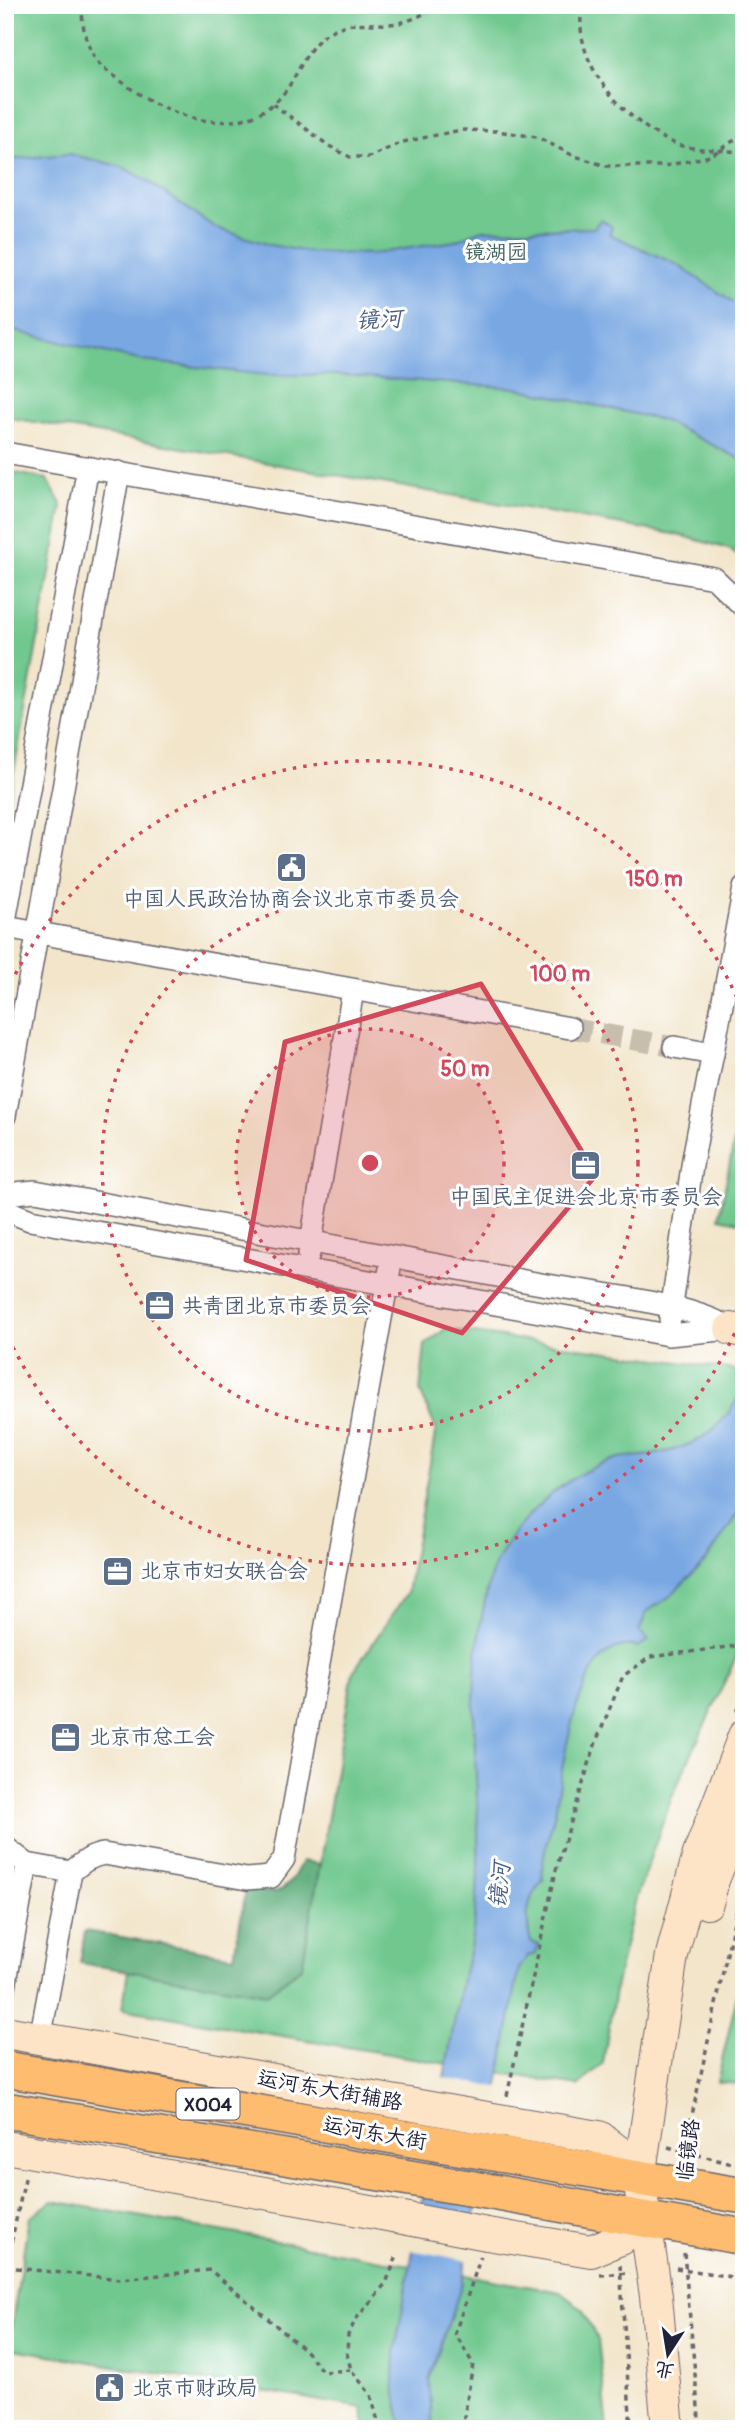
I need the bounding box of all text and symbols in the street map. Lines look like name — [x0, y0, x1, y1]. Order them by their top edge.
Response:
park label: 镜湖园 — [465, 239, 528, 266]
water label: 镜河 — [355, 304, 407, 335]
public building icon: 中国人民政治协商会议北京市委员会 — [274, 850, 308, 884]
text: 150 m — [625, 866, 683, 893]
place label: 中国人民政治协商会议北京市委员会 — [123, 886, 459, 913]
text: 100 m — [530, 961, 590, 988]
text: 50 m — [441, 1056, 490, 1083]
office icon: 中国民主促进会北京市委员会 — [569, 1148, 603, 1182]
centre of rings — [358, 1151, 382, 1175]
place label: 中国民主促进会北京市委员会 — [450, 1184, 723, 1211]
office icon: 共青团北京市委员会 — [142, 1289, 176, 1323]
place label: 共青团北京市委员会 — [182, 1293, 371, 1320]
office icon: 北京市妇女联合会 — [100, 1554, 134, 1588]
place label: 北京市妇女联合会 — [140, 1558, 308, 1585]
office icon: 北京市总工会 — [49, 1720, 83, 1754]
place label: 北京市总工会 — [89, 1724, 215, 1751]
water label: 镜河 — [483, 1857, 517, 1909]
street label: 运河东大街辅路 — [255, 2064, 405, 2117]
road number: X004 — [176, 2088, 240, 2120]
street label: 运河东大街 — [321, 2111, 429, 2156]
street label: 临镜路 — [671, 2117, 706, 2183]
north arrow — [634, 2318, 704, 2388]
text: 北 — [653, 2356, 676, 2383]
public building icon: 北京市财政局 — [92, 2371, 126, 2405]
place label: 北京市财政局 — [132, 2375, 258, 2402]

